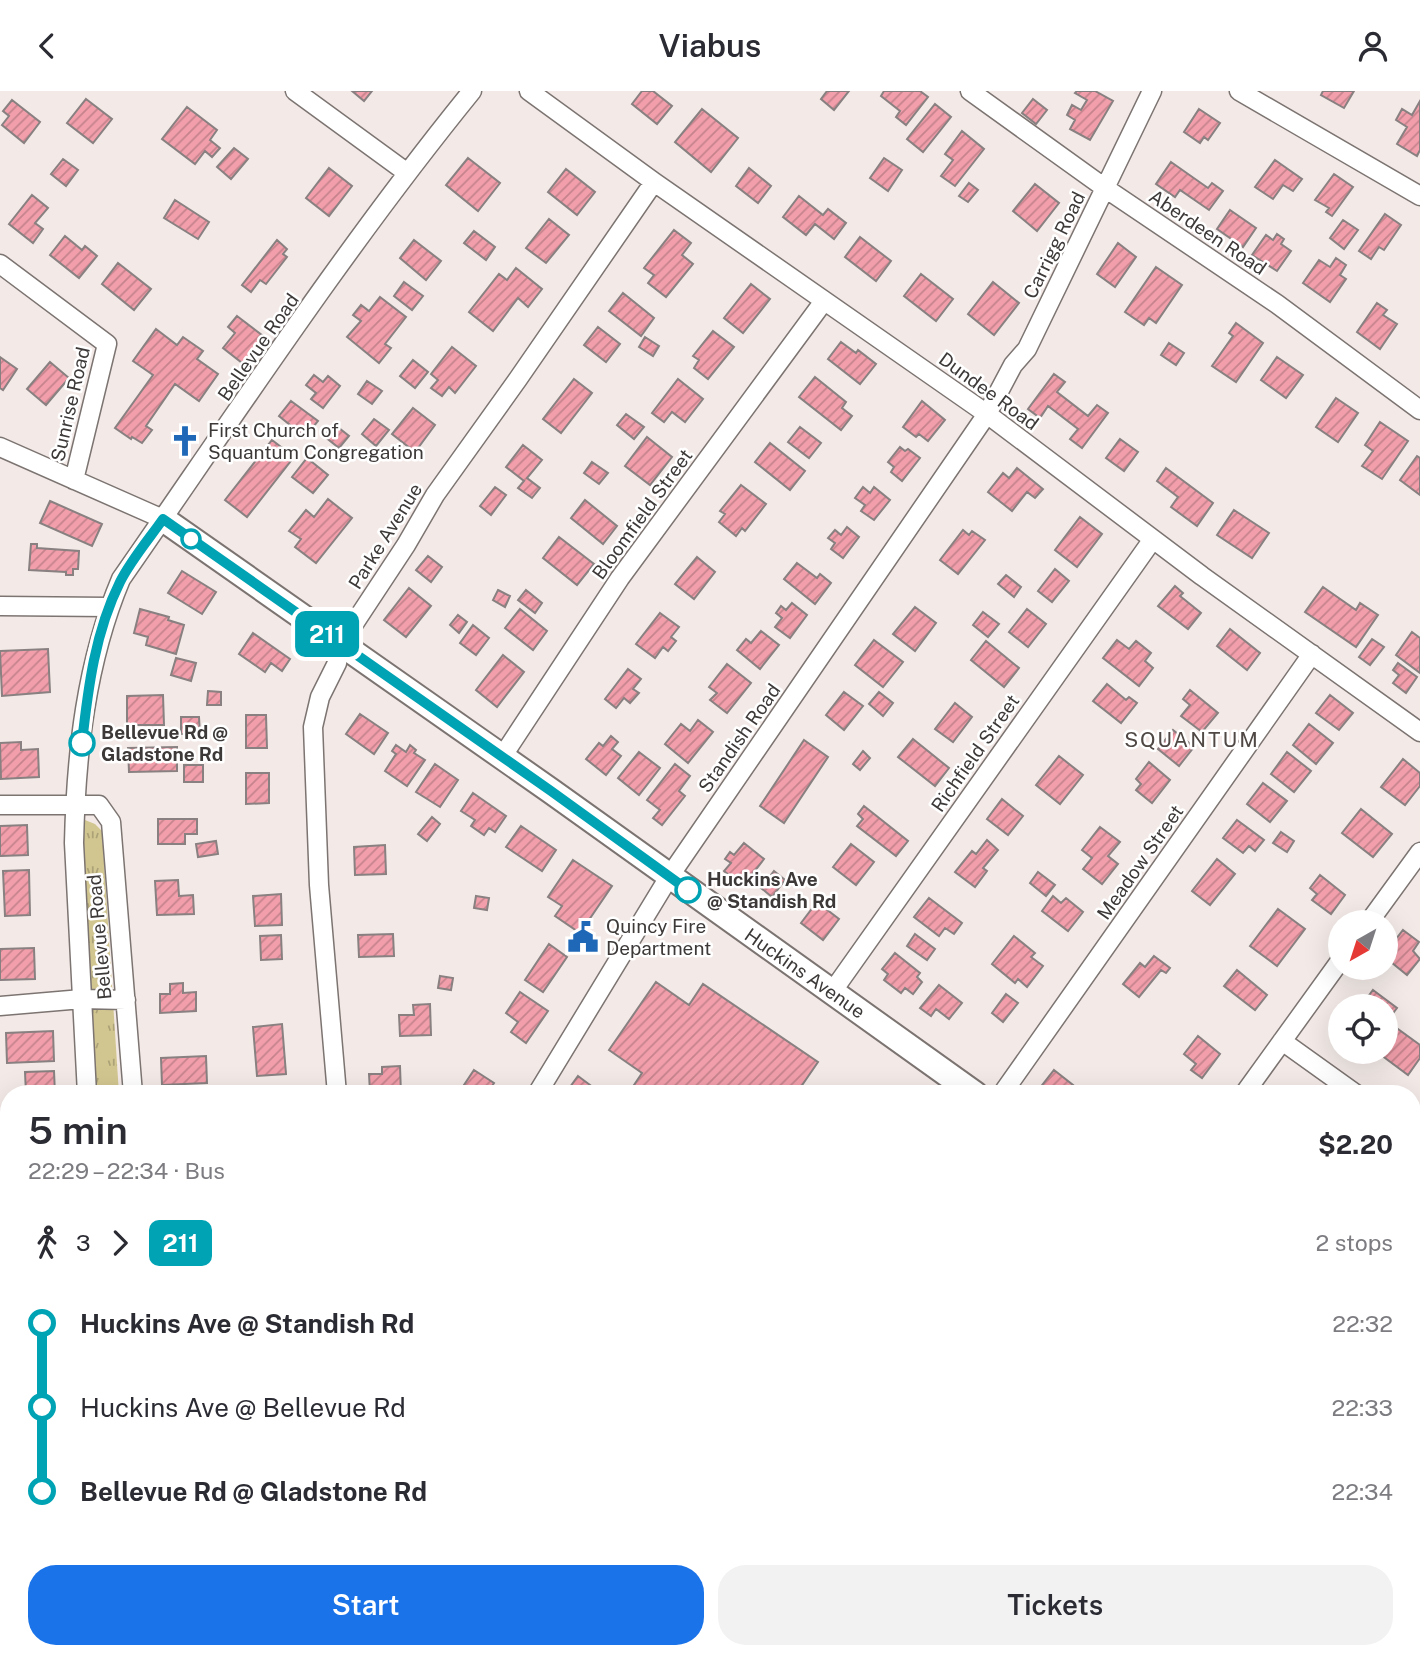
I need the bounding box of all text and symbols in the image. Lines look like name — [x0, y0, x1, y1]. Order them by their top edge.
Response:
icon: back — [28, 27, 66, 65]
text: Viabus — [659, 27, 761, 64]
icon: person — [1354, 27, 1392, 65]
street label: Aberdeen Road — [1145, 185, 1271, 279]
street label: Carrigg Road — [1019, 188, 1089, 302]
street label: Bellevue Road — [213, 289, 303, 405]
street label: Sunrise Road — [46, 345, 94, 463]
street label: Dundee Road — [935, 348, 1043, 434]
place label: First Church of Squantum Congregation — [208, 419, 424, 463]
church icon: First Church of Squantum Congregation — [168, 424, 202, 458]
street label: Bloomfield Street — [587, 445, 697, 583]
street label: Parke Avenue — [344, 479, 426, 593]
unlabelled marker — [181, 529, 201, 549]
line badge: 211 — [287, 611, 367, 657]
text: 211 — [309, 620, 345, 648]
street label: Standish Road — [693, 679, 785, 797]
street label: Richfield Street — [926, 690, 1024, 816]
place label: Bellevue Rd @ Gladstone Rd — [101, 721, 228, 765]
district label: SQUANTUM — [1124, 727, 1260, 752]
marker: Bellevue Rd @ Gladstone Rd — [69, 730, 95, 756]
street label: Meadow Street — [1092, 801, 1188, 923]
place label: Huckins Ave @ Standish Rd — [707, 868, 836, 912]
street label: Bellevue Road — [83, 873, 115, 1001]
marker: Huckins Ave @ Standish Rd — [675, 877, 701, 903]
north arrow — [1328, 910, 1398, 980]
map controls — [1328, 910, 1398, 1064]
place label: Quincy Fire Department — [606, 915, 711, 959]
public building icon: Quincy Fire Department — [566, 920, 600, 954]
street label: Huckins Avenue — [741, 923, 869, 1023]
button: locate — [1328, 994, 1398, 1064]
text: 5 min — [28, 1108, 128, 1153]
text: $2.20 — [1318, 1129, 1393, 1160]
text: 22:29 – 22:34 · Bus — [28, 1157, 225, 1184]
icon: walk — [28, 1224, 66, 1262]
icon: forward — [101, 1224, 139, 1262]
text: 3 — [76, 1229, 91, 1256]
text: 211 — [163, 1229, 198, 1257]
text: 2 stops — [1315, 1229, 1393, 1256]
text: Huckins Ave @ Standish Rd — [80, 1308, 414, 1339]
text: 22:32 — [1332, 1310, 1393, 1337]
text: Huckins Ave @ Bellevue Rd — [80, 1392, 406, 1423]
text: 22:33 — [1332, 1394, 1393, 1421]
text: Bellevue Rd @ Gladstone Rd — [80, 1476, 427, 1507]
text: 22:34 — [1331, 1478, 1393, 1505]
button: Start — [28, 1565, 704, 1645]
button: Tickets — [718, 1565, 1393, 1645]

